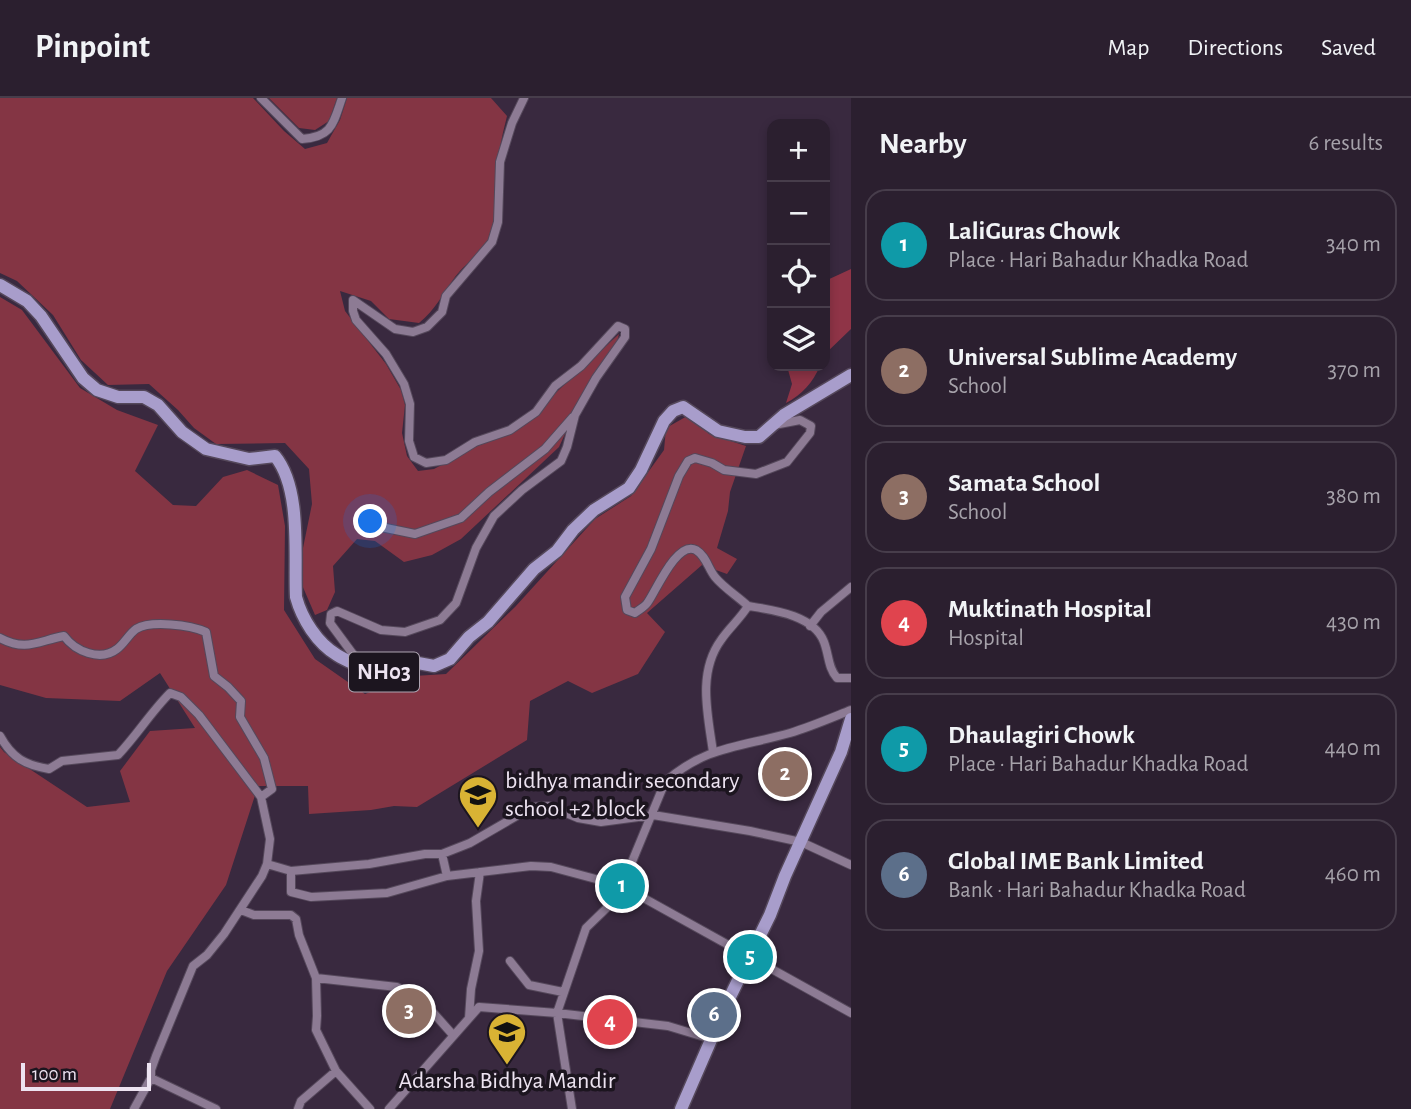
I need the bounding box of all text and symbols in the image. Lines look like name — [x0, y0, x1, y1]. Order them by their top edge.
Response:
text: Pinpoint — [35, 31, 150, 64]
text: Map — [1107, 36, 1149, 60]
text: Directions — [1187, 36, 1283, 60]
text: Saved — [1321, 36, 1376, 60]
map controls — [767, 119, 830, 371]
button: + — [767, 119, 830, 182]
text: Nearby — [879, 129, 967, 159]
text: 6 results — [1309, 132, 1383, 155]
button: − — [767, 182, 830, 245]
text: LaliGuras Chowk — [948, 218, 1120, 244]
text: 1 — [900, 233, 908, 256]
text: 340 m — [1326, 233, 1381, 256]
button: locate — [767, 245, 830, 308]
text: Place · Hari Bahadur Khadka Road — [948, 249, 1248, 272]
button: layers — [767, 308, 830, 371]
text: Universal Sublime Academy — [948, 344, 1237, 370]
text: 2 — [899, 359, 909, 382]
text: 370 m — [1328, 359, 1381, 382]
text: School — [948, 375, 1007, 398]
text: Samata School — [948, 470, 1100, 496]
text: 3 — [899, 485, 909, 508]
text: 380 m — [1326, 485, 1381, 508]
text: School — [948, 501, 1007, 524]
your location — [353, 504, 387, 538]
text: Muktinath Hospital — [948, 596, 1152, 622]
text: 4 — [898, 611, 910, 634]
text: 430 m — [1326, 611, 1381, 634]
text: Hospital — [948, 627, 1024, 650]
road number: NH03 — [349, 652, 419, 692]
text: Dhaulagiri Chowk — [948, 722, 1135, 748]
text: 5 — [899, 737, 909, 760]
text: 440 m — [1325, 737, 1381, 760]
pin: 2 — [762, 748, 808, 800]
text: Place · Hari Bahadur Khadka Road — [948, 753, 1248, 776]
place label: bidhya mandir secondary school +2 block — [505, 769, 740, 821]
school or university icon: bidhya mandir secondary school +2 block — [457, 774, 499, 829]
text: Global IME Bank Limited — [948, 848, 1204, 874]
pin: 1 — [599, 860, 645, 912]
text: 6 — [898, 863, 910, 886]
text: 460 m — [1325, 863, 1381, 886]
text: Bank · Hari Bahadur Khadka Road — [948, 879, 1246, 902]
pin: 5 — [727, 931, 773, 983]
pin: 3 — [386, 985, 432, 1037]
pin: 6 — [691, 989, 737, 1041]
pin: 4 — [587, 996, 633, 1048]
school or university icon: Adarsha Bidhya Mandir — [486, 1011, 528, 1066]
scale bar — [21, 1060, 150, 1092]
text: 100 m — [32, 1065, 77, 1084]
place label: Adarsha Bidhya Mandir — [399, 1069, 616, 1093]

